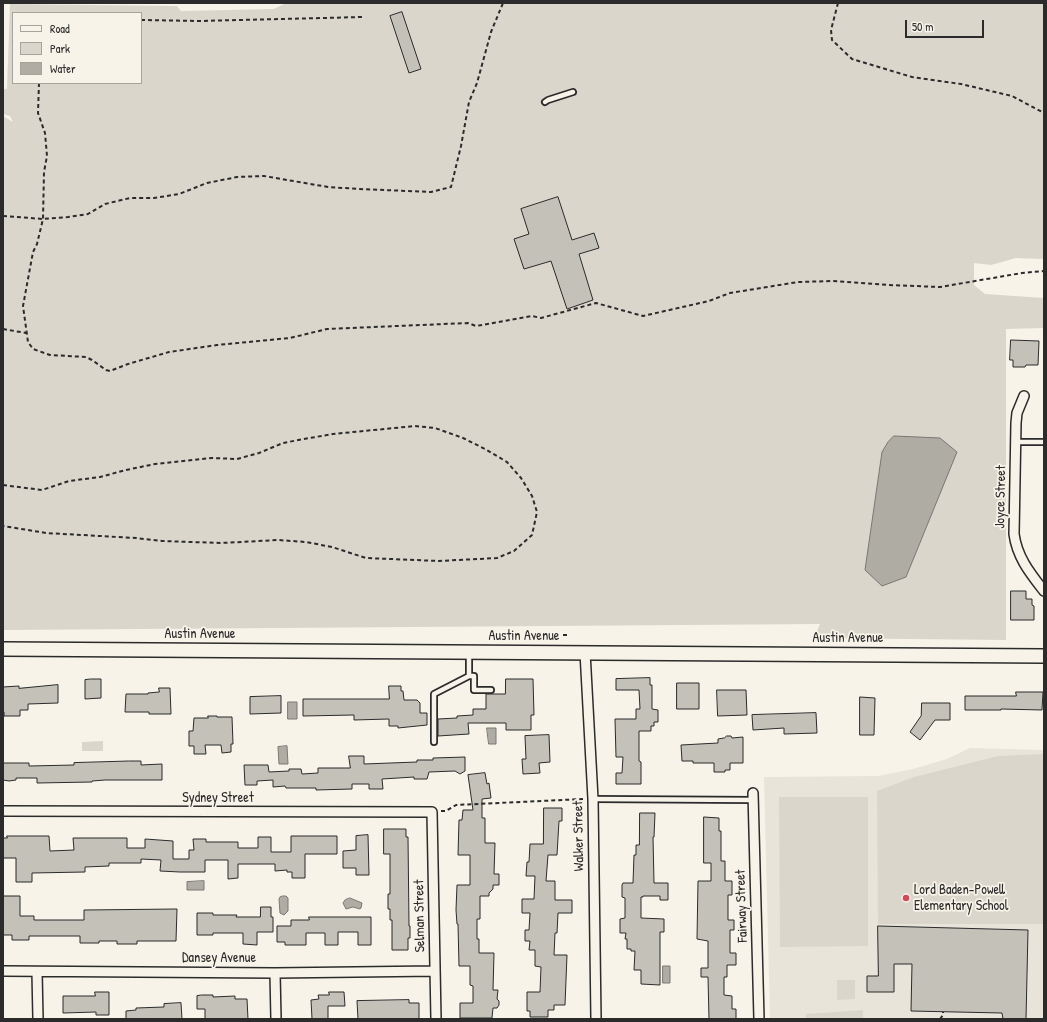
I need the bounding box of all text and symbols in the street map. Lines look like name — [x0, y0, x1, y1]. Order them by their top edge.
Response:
legend — [12, 12, 142, 84]
scale bar — [907, 12, 986, 38]
text: 50 m — [912, 18, 933, 35]
text: Road — [50, 20, 70, 37]
text: Park — [50, 40, 70, 57]
text: Water — [50, 60, 76, 77]
street label: Joyce Street — [992, 465, 1010, 529]
street label: Austin Avenue — [165, 626, 235, 642]
street label: Austin Avenue — [489, 628, 559, 644]
street label: Austin Avenue — [813, 630, 883, 646]
street label: Sydney Street — [182, 790, 254, 806]
street label: Walker Street — [570, 801, 588, 871]
street label: Fairway Street — [732, 869, 752, 943]
street label: Selman Street — [411, 879, 429, 953]
place label: Lord Baden-Powell Elementary School — [914, 882, 1008, 914]
marker: Lord Baden-Powell Elementary School — [901, 893, 911, 903]
street label: Dansey Avenue — [182, 950, 256, 966]

